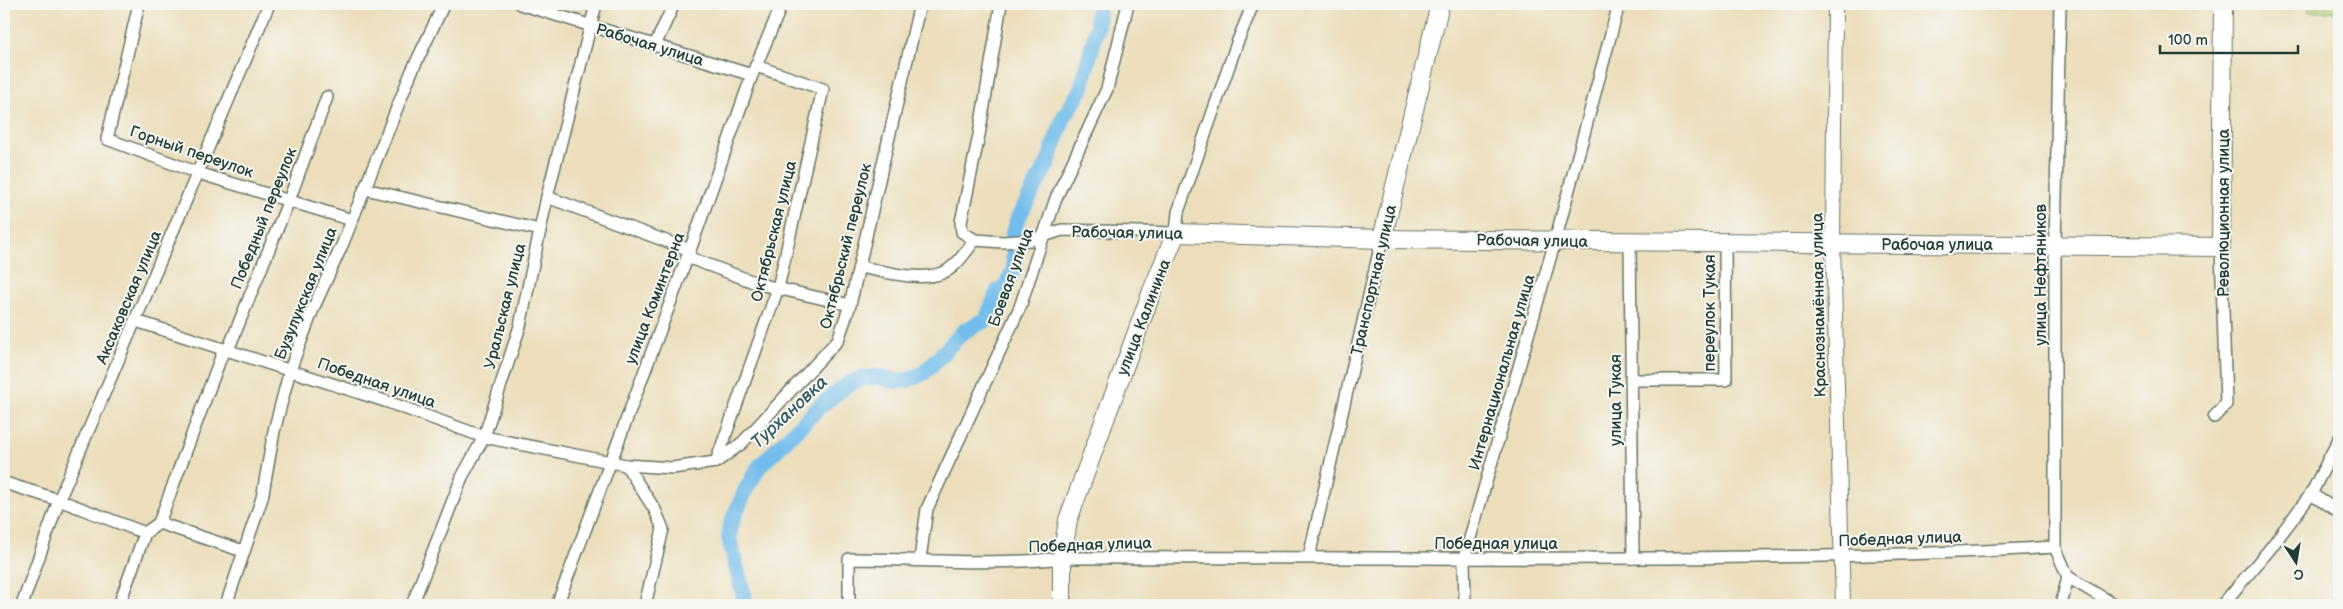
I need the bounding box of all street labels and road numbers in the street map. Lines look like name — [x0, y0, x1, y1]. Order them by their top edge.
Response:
street label: Рабочая улица — [593, 20, 706, 71]
street label: Горный переулок — [127, 122, 256, 183]
street label: Революционная улица — [2215, 128, 2234, 297]
street label: Победный переулок — [227, 144, 302, 292]
street label: Октябрьская улица — [748, 158, 801, 304]
street label: Октябрьский переулок — [817, 161, 876, 331]
street label: Транспортная улица — [1348, 202, 1401, 358]
street label: улица Нефтяников — [2032, 204, 2051, 346]
street label: Краснознамённая улица — [1808, 212, 1831, 397]
street label: Рабочая улица — [1071, 223, 1184, 244]
street label: Бузулукская улица — [271, 224, 342, 363]
street label: Боевая улица — [985, 225, 1038, 329]
street label: Аксаковская улица — [92, 227, 166, 368]
street label: улица Коминтерна — [622, 229, 689, 367]
street label: Рабочая улица — [1476, 231, 1589, 252]
street label: Рабочая улица — [1881, 236, 1993, 255]
street label: Уральская улица — [481, 241, 530, 371]
street label: переулок Тукая — [1701, 254, 1720, 372]
street label: улица Калинина — [1114, 256, 1175, 378]
street label: Интернациональная улица — [1465, 272, 1540, 473]
street label: Победная улица — [315, 354, 439, 413]
street label: улица Тукая — [1607, 354, 1626, 446]
street label: Победная улица — [1838, 528, 1963, 551]
street label: Победная улица — [1028, 534, 1153, 557]
street label: Победная улица — [1434, 535, 1558, 554]

